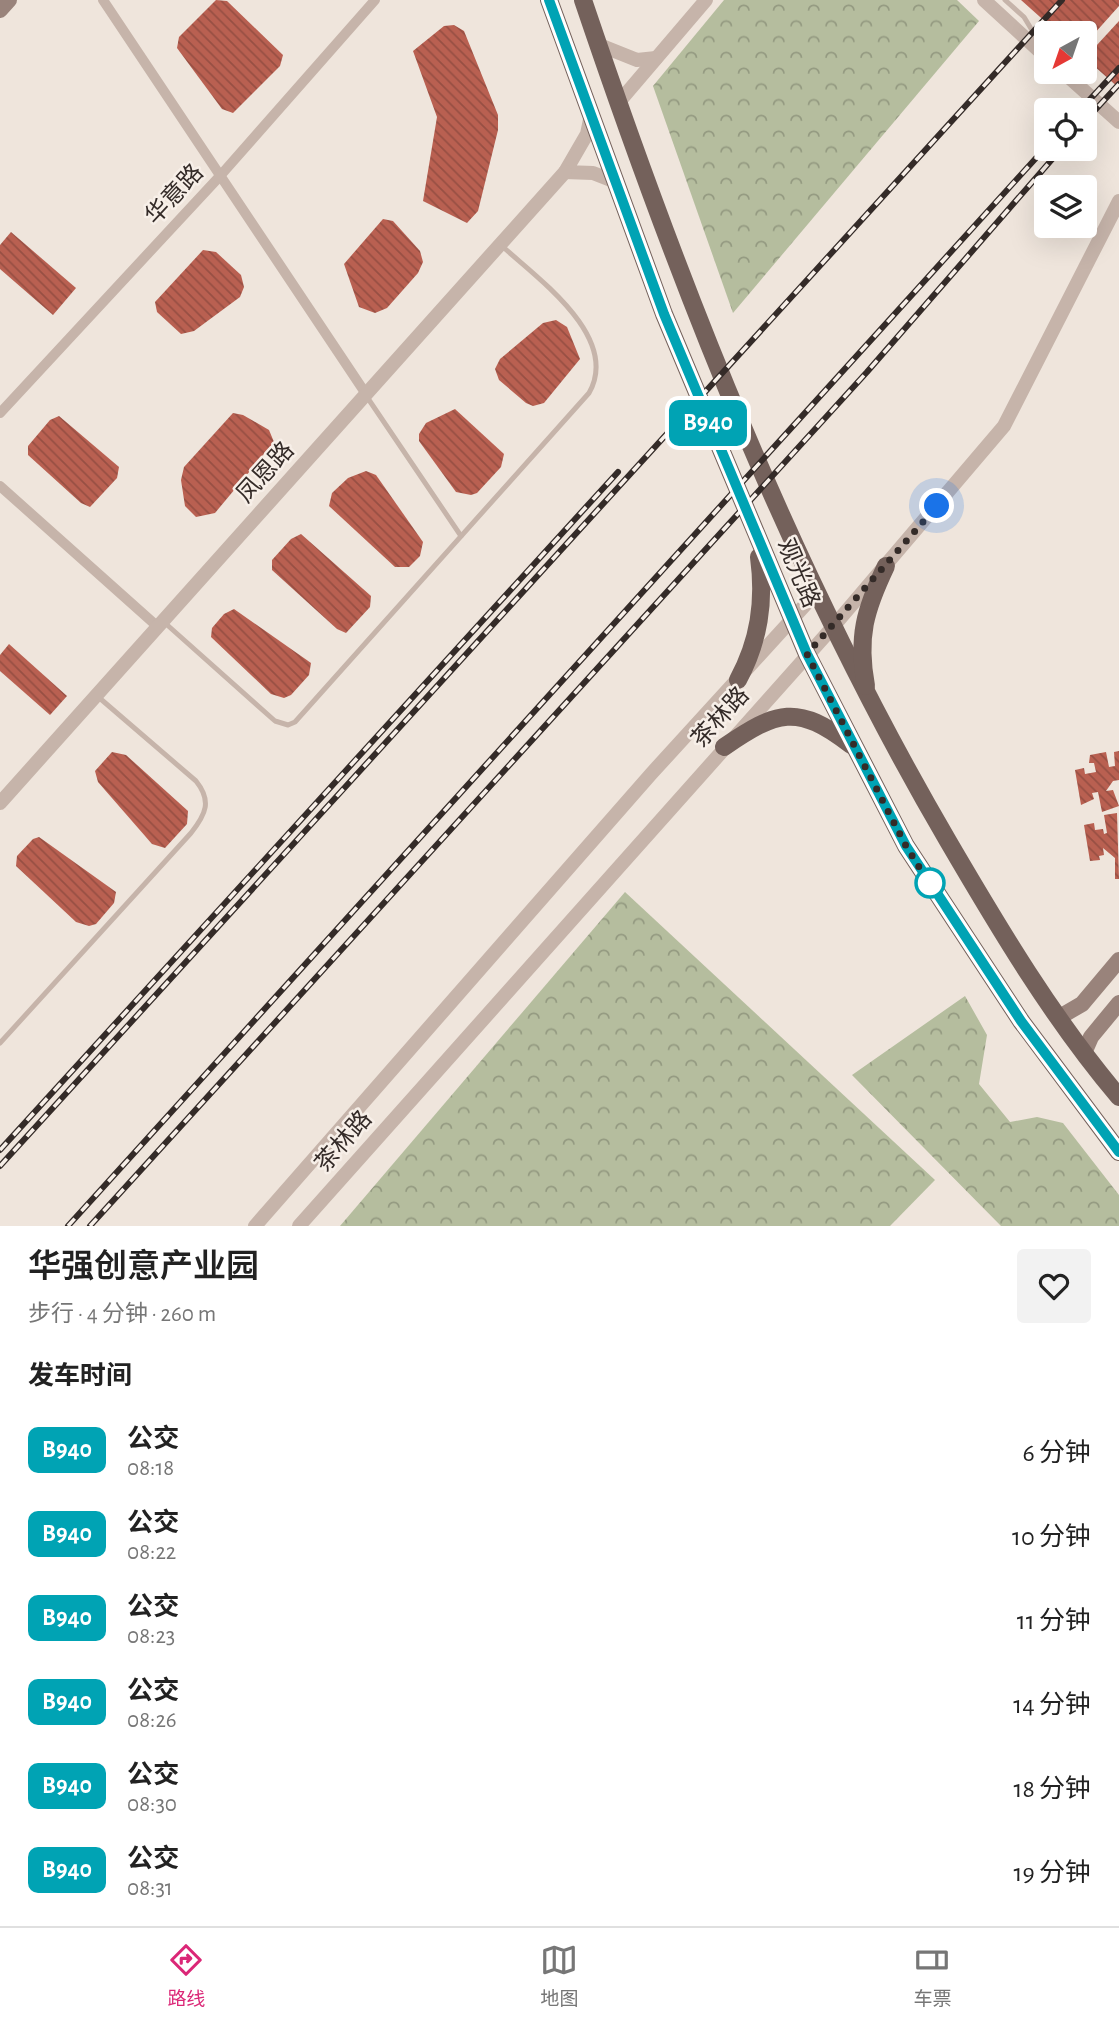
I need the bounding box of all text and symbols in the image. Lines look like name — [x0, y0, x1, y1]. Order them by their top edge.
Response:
north arrow — [1034, 21, 1097, 84]
map controls — [1034, 21, 1097, 238]
button: locate — [1034, 98, 1097, 161]
street label: 华意路 — [140, 159, 208, 229]
button: layers — [1034, 175, 1097, 238]
line badge: B940 — [659, 400, 757, 446]
text: B940 — [683, 411, 733, 435]
street label: 凤恩路 — [231, 437, 299, 507]
your location — [919, 488, 954, 523]
street label: 观光路 — [773, 535, 825, 611]
street label: 茶林路 — [686, 682, 754, 752]
unlabelled marker — [915, 868, 945, 898]
street label: 茶林路 — [310, 1105, 376, 1177]
button: heart — [1017, 1249, 1091, 1323]
text: 华强创意产业园 — [28, 1251, 259, 1284]
text: 步行 · 4 分钟 · 260 m — [28, 1303, 216, 1326]
text: 发车时间 — [28, 1363, 132, 1389]
text: 公交 — [127, 1426, 179, 1452]
text: B940 — [42, 1438, 92, 1462]
text: 6 分钟 — [1022, 1440, 1091, 1466]
text: 08:18 — [127, 1457, 174, 1480]
text: 公交 — [127, 1510, 179, 1536]
text: B940 — [42, 1522, 92, 1546]
text: 10 分钟 — [1012, 1524, 1091, 1550]
text: 08:22 — [127, 1541, 176, 1564]
text: 公交 — [127, 1594, 179, 1620]
text: B940 — [42, 1606, 92, 1630]
text: 11 分钟 — [1017, 1608, 1091, 1634]
text: 08:23 — [127, 1625, 175, 1648]
text: 公交 — [127, 1678, 179, 1704]
text: B940 — [42, 1690, 92, 1714]
text: 14 分钟 — [1013, 1692, 1091, 1718]
text: 08:26 — [127, 1709, 177, 1732]
text: 公交 — [127, 1762, 179, 1788]
text: B940 — [42, 1774, 92, 1798]
text: 18 分钟 — [1013, 1776, 1091, 1802]
text: 08:30 — [127, 1793, 177, 1816]
text: 公交 — [127, 1846, 179, 1872]
text: B940 — [42, 1858, 92, 1882]
text: 19 分钟 — [1014, 1860, 1091, 1886]
text: 08:31 — [127, 1877, 173, 1900]
tab: 路线 — [167, 1941, 206, 2011]
tab: 地图 — [540, 1941, 579, 2011]
tab: 车票 — [913, 1941, 952, 2011]

